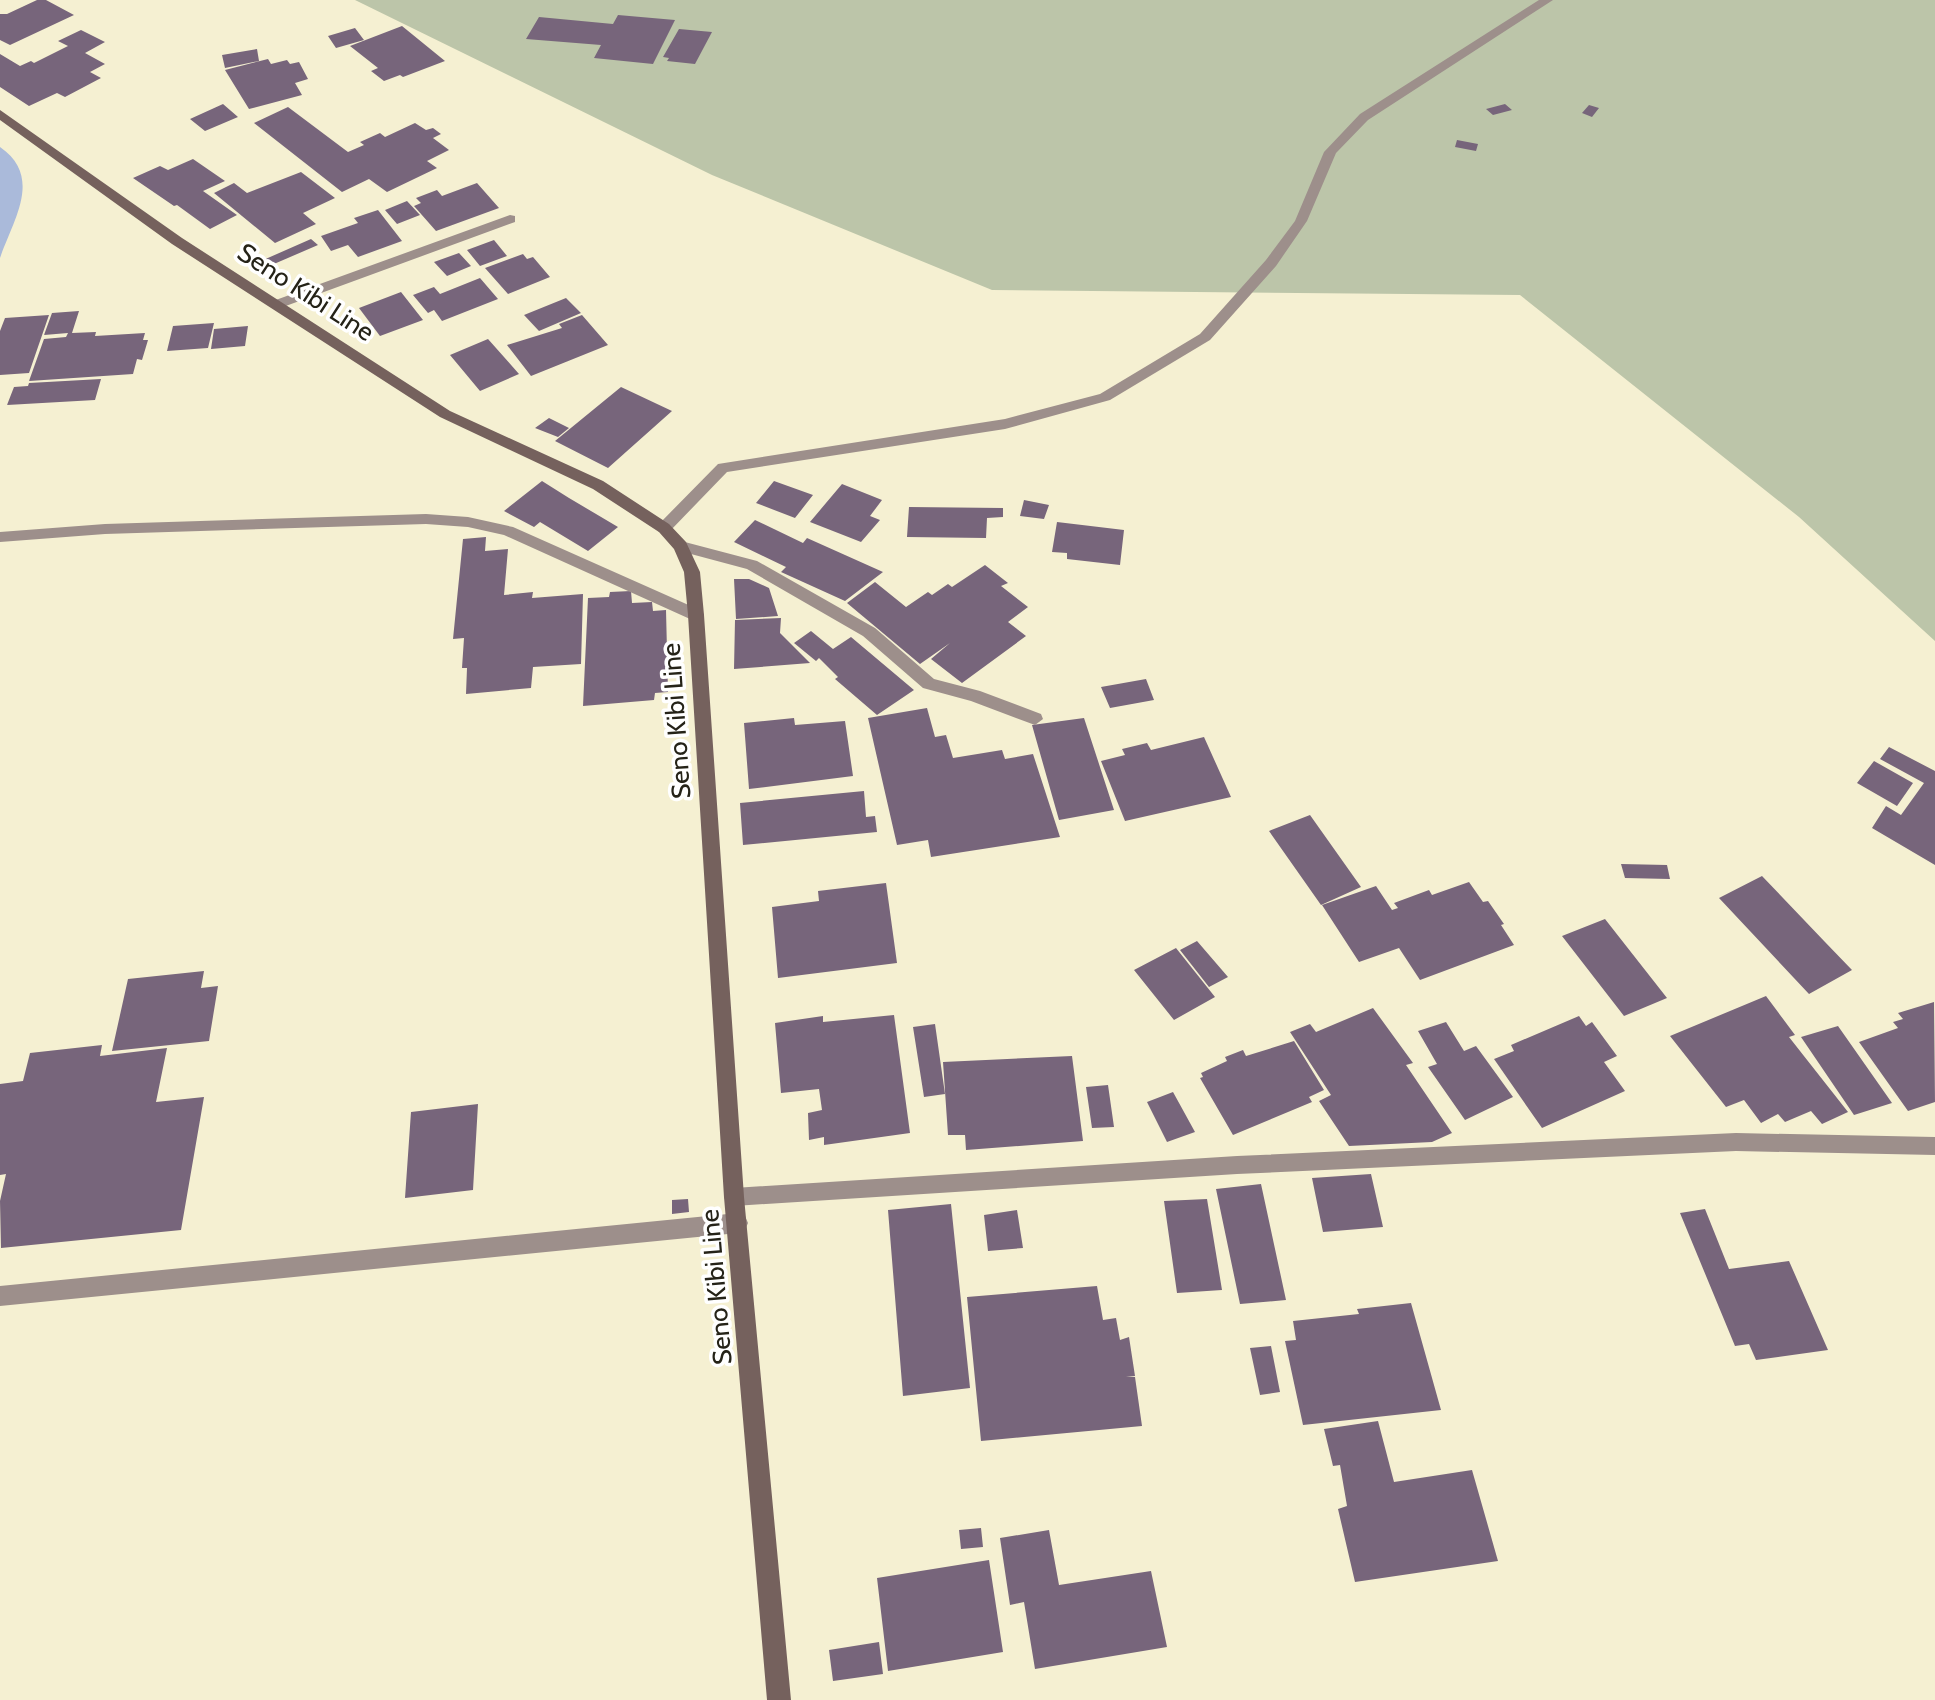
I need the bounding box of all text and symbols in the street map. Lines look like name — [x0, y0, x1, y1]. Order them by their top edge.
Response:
street label: Seno Kibi Line — [232, 236, 380, 348]
street label: Seno Kibi Line — [655, 642, 697, 800]
street label: Seno Kibi Line — [693, 1208, 739, 1366]

